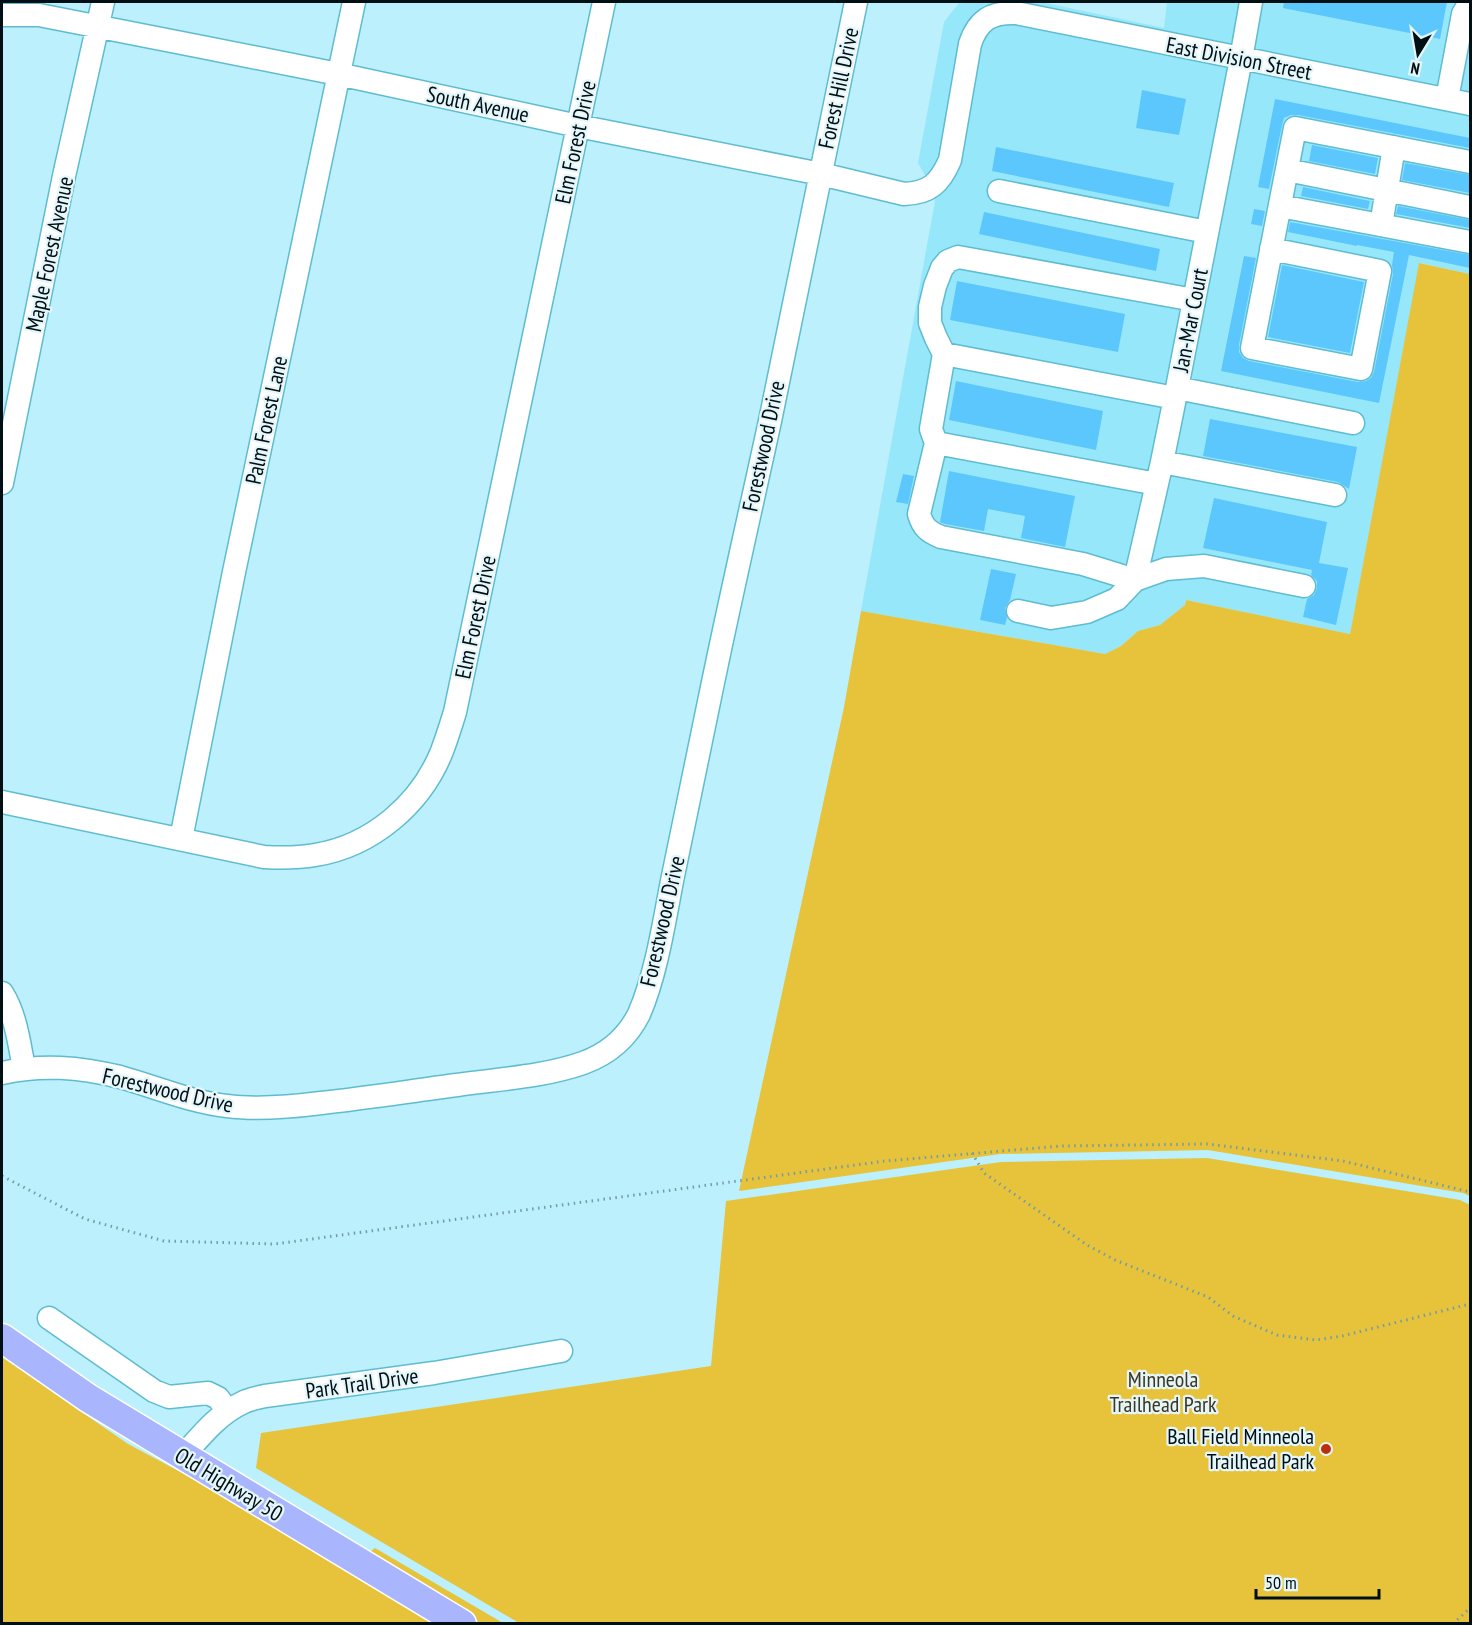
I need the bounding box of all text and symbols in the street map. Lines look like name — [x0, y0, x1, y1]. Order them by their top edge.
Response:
north arrow — [1388, 24, 1448, 84]
street label: Forest Hill Drive — [811, 25, 865, 151]
street label: East Division Street — [1164, 30, 1314, 86]
text: N — [1409, 58, 1421, 79]
street label: Elm Forest Drive — [548, 78, 602, 206]
street label: South Avenue — [424, 80, 532, 128]
street label: Maple Forest Avenue — [19, 174, 79, 334]
street label: Jan-Mar Court — [1166, 266, 1214, 375]
street label: Palm Forest Lane — [239, 353, 293, 487]
street label: Forestwood Drive — [735, 378, 791, 514]
street label: Elm Forest Drive — [448, 553, 502, 681]
street label: Forestwood Drive — [633, 853, 691, 989]
street label: Forestwood Drive — [100, 1061, 236, 1119]
street label: Park Trail Drive — [304, 1361, 420, 1405]
park label: Minneola Trailhead Park — [1109, 1365, 1217, 1418]
place label: Ball Field Minneola Trailhead Park — [1167, 1422, 1314, 1475]
street label: Old Highway 50 — [170, 1441, 288, 1527]
marker: Ball Field Minneola Trailhead Park — [1319, 1442, 1333, 1456]
scale bar — [1256, 1562, 1379, 1600]
text: 50 m — [1265, 1571, 1297, 1594]

